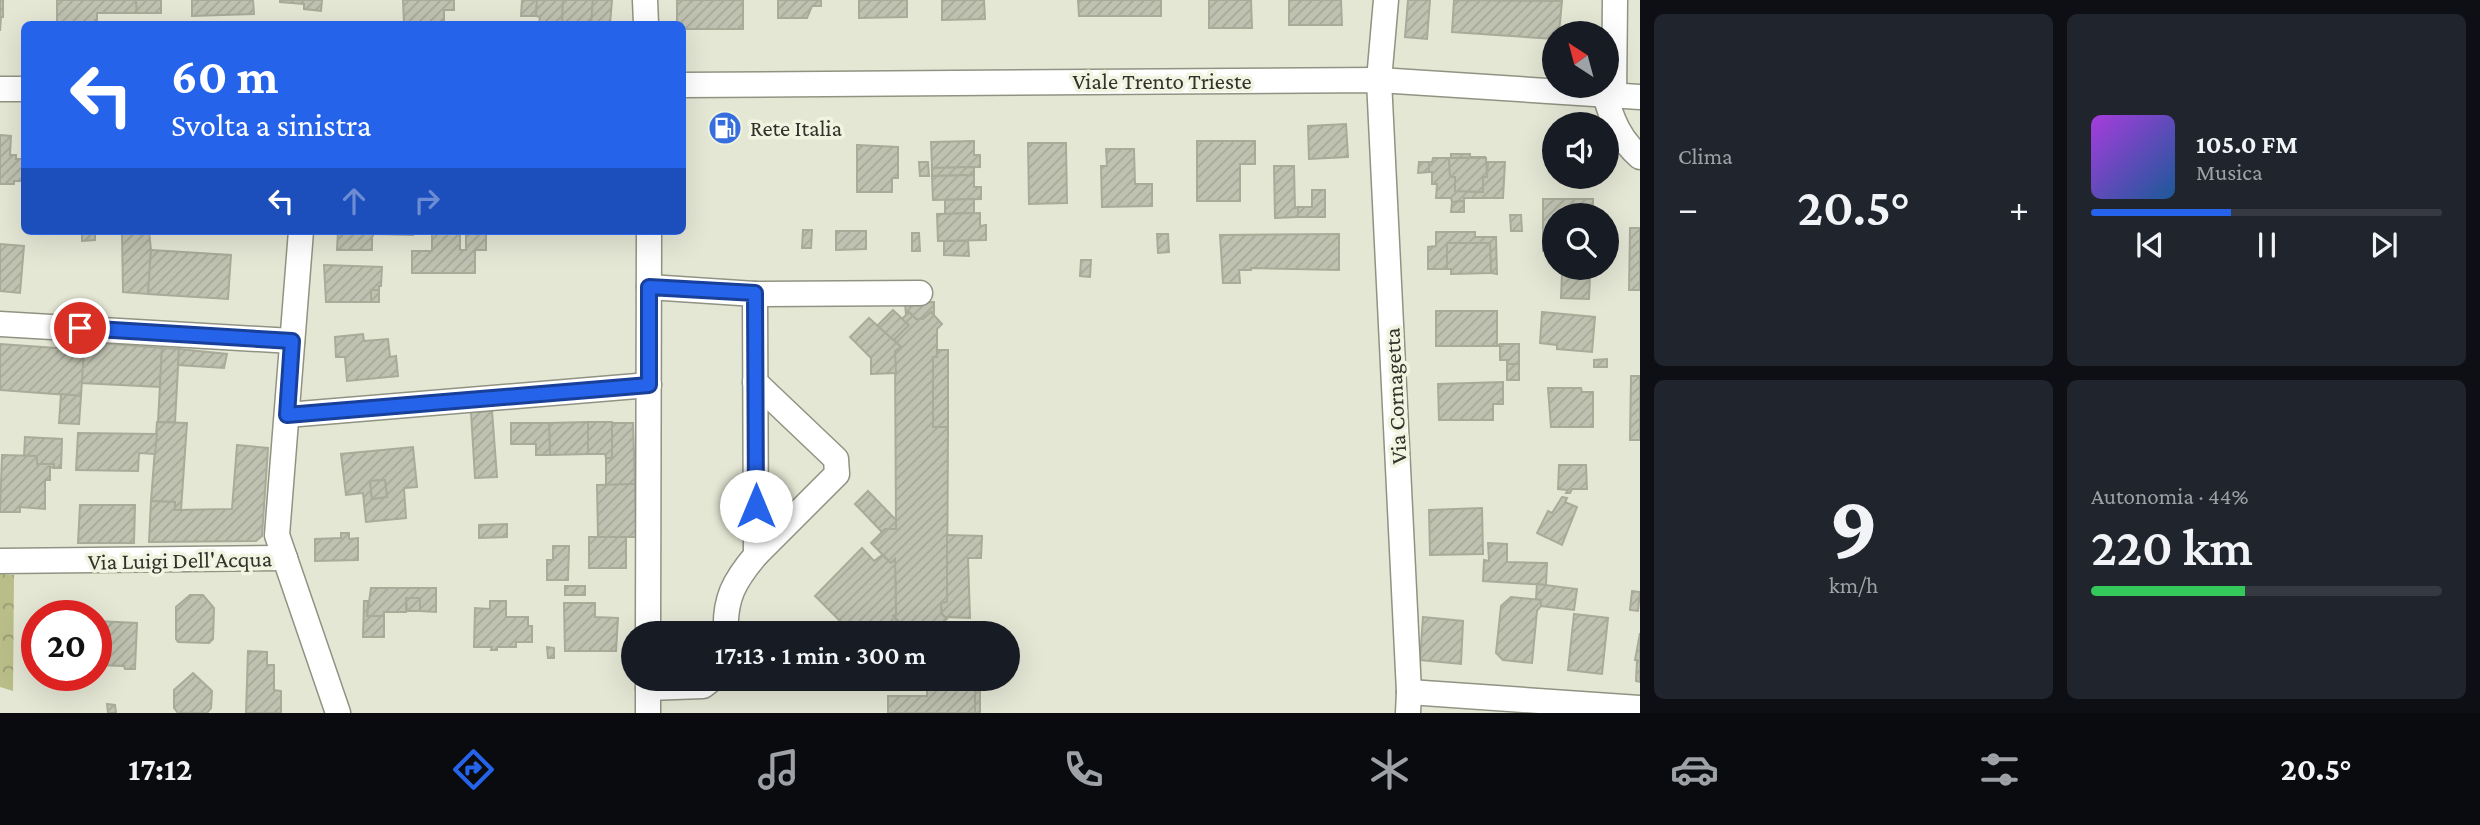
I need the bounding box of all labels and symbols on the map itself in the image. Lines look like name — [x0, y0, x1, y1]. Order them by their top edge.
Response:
north arrow — [1542, 21, 1619, 98]
street label: Viale Trento Trieste — [1072, 68, 1252, 94]
fuel station icon: Rete Italia — [706, 109, 744, 147]
place label: Rete Italia — [750, 115, 843, 141]
pin — [50, 298, 110, 358]
street label: Via Cornagetta — [1378, 327, 1412, 465]
position arrow — [719, 469, 793, 543]
street label: Via Luigi Dell'Acqua — [88, 545, 273, 575]
speed limit sign: 20 — [21, 600, 112, 691]

